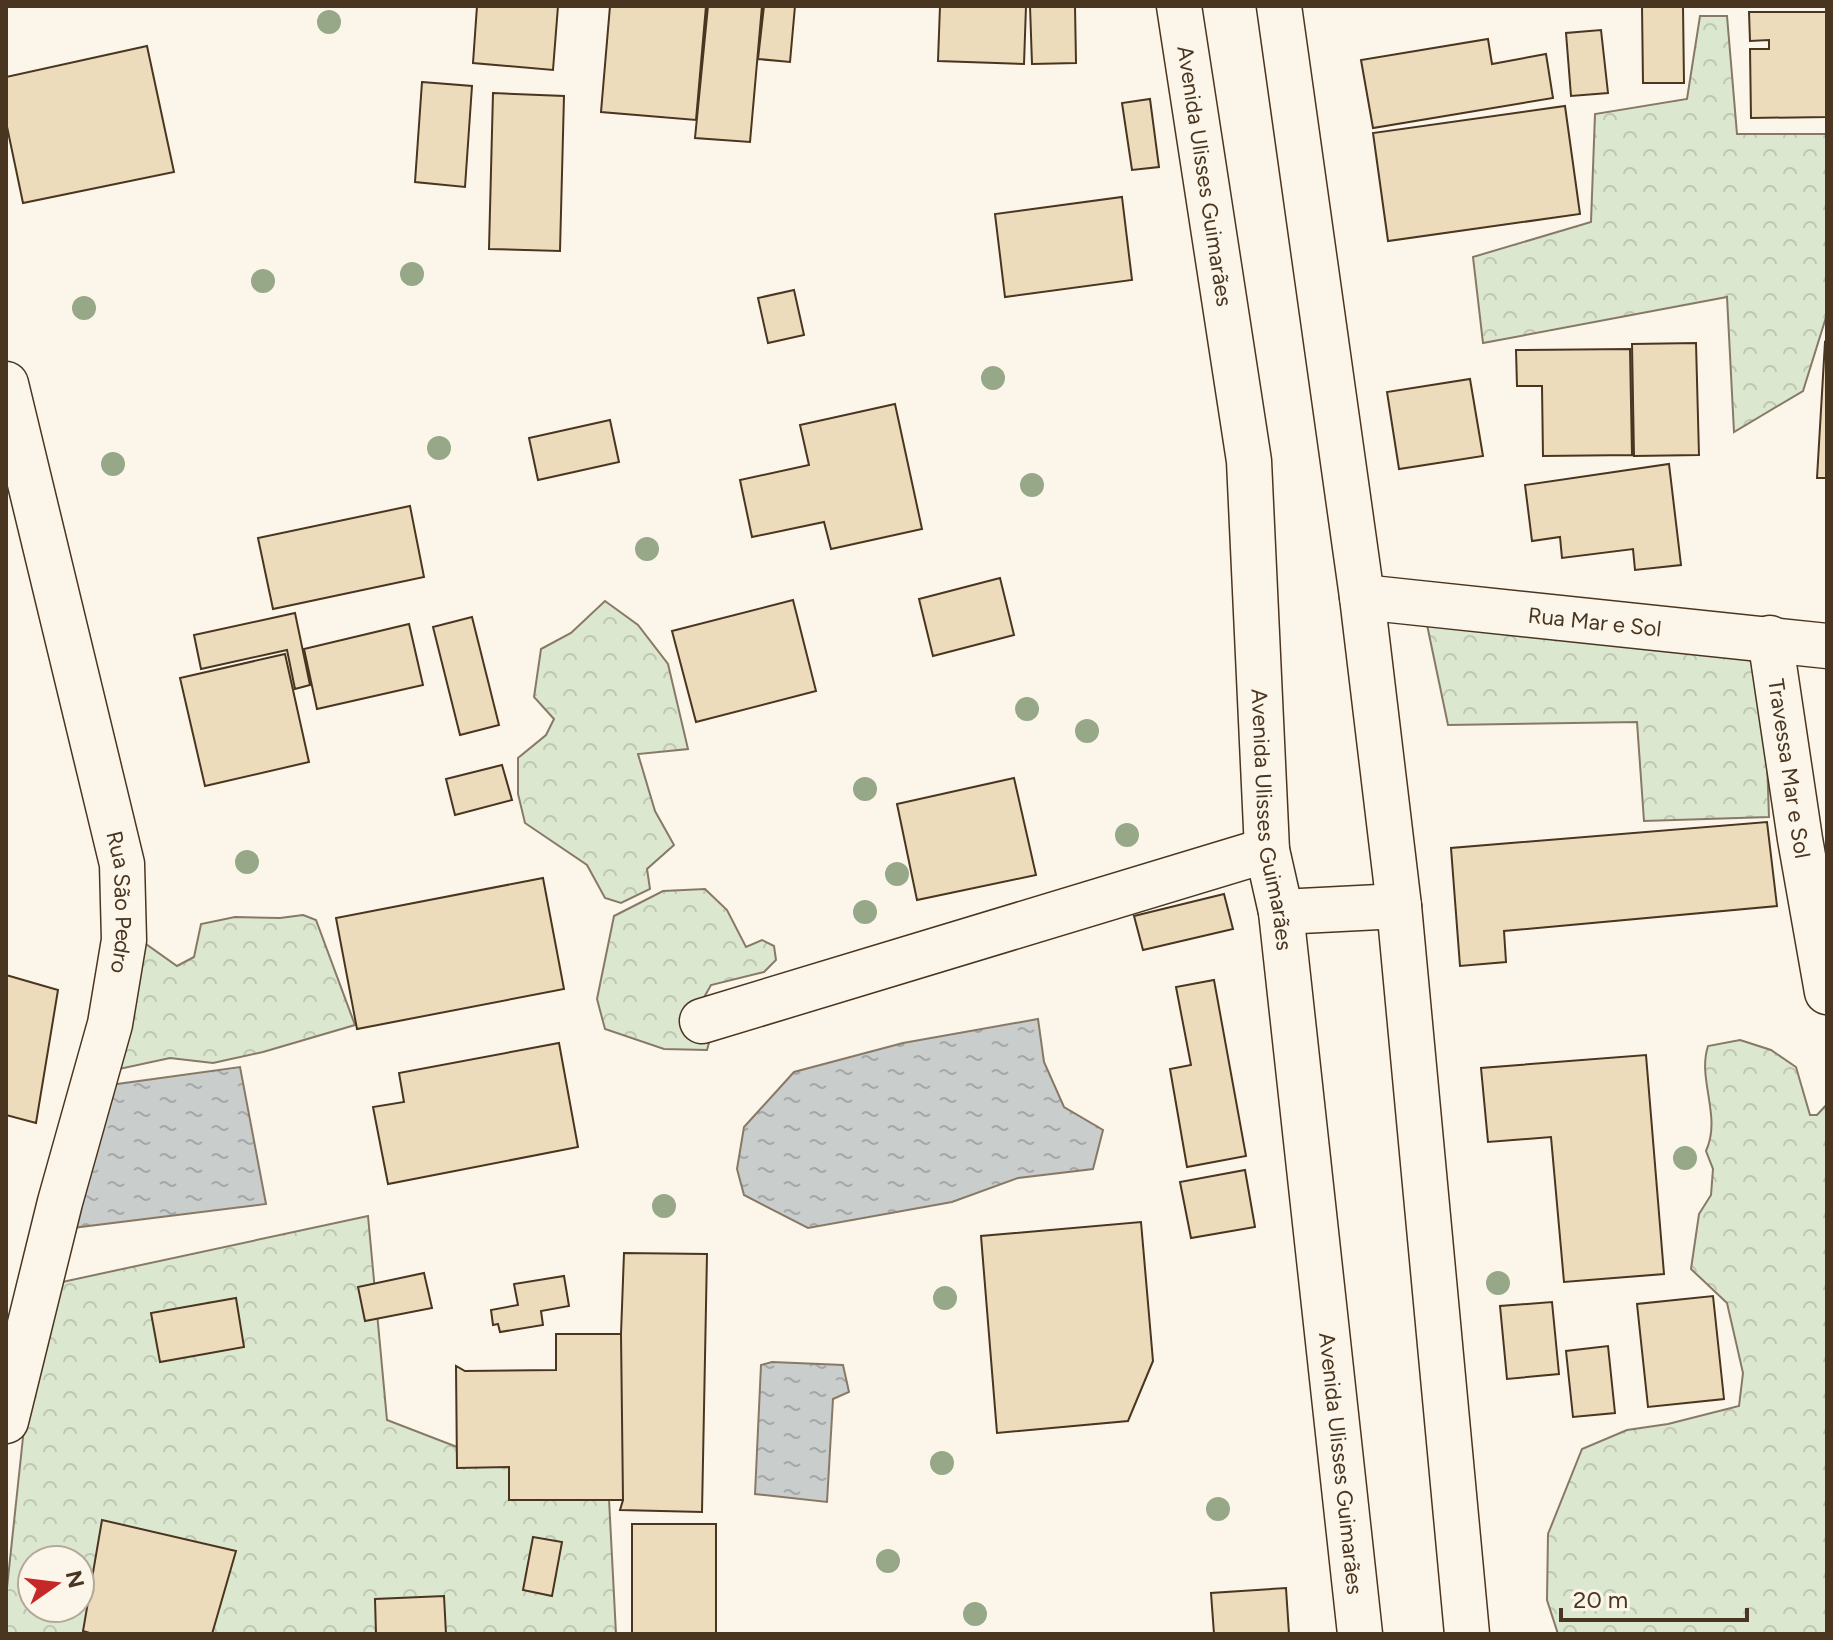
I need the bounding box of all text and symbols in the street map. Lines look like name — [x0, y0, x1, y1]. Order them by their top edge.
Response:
street label: Avenida Ulisses Guimarães — [1171, 44, 1238, 308]
street label: Rua Mar e Sol — [1527, 602, 1663, 642]
street label: Travessa Mar e Sol — [1762, 677, 1816, 861]
street label: Avenida Ulisses Guimarães — [1246, 688, 1298, 952]
street label: Rua São Pedro — [101, 828, 137, 975]
street label: Avenida Ulisses Guimarães — [1313, 1331, 1369, 1596]
north arrow — [16, 1544, 96, 1624]
text: N — [60, 1568, 90, 1591]
scale bar — [1561, 1572, 1747, 1622]
text: 20 m — [1573, 1585, 1628, 1614]

